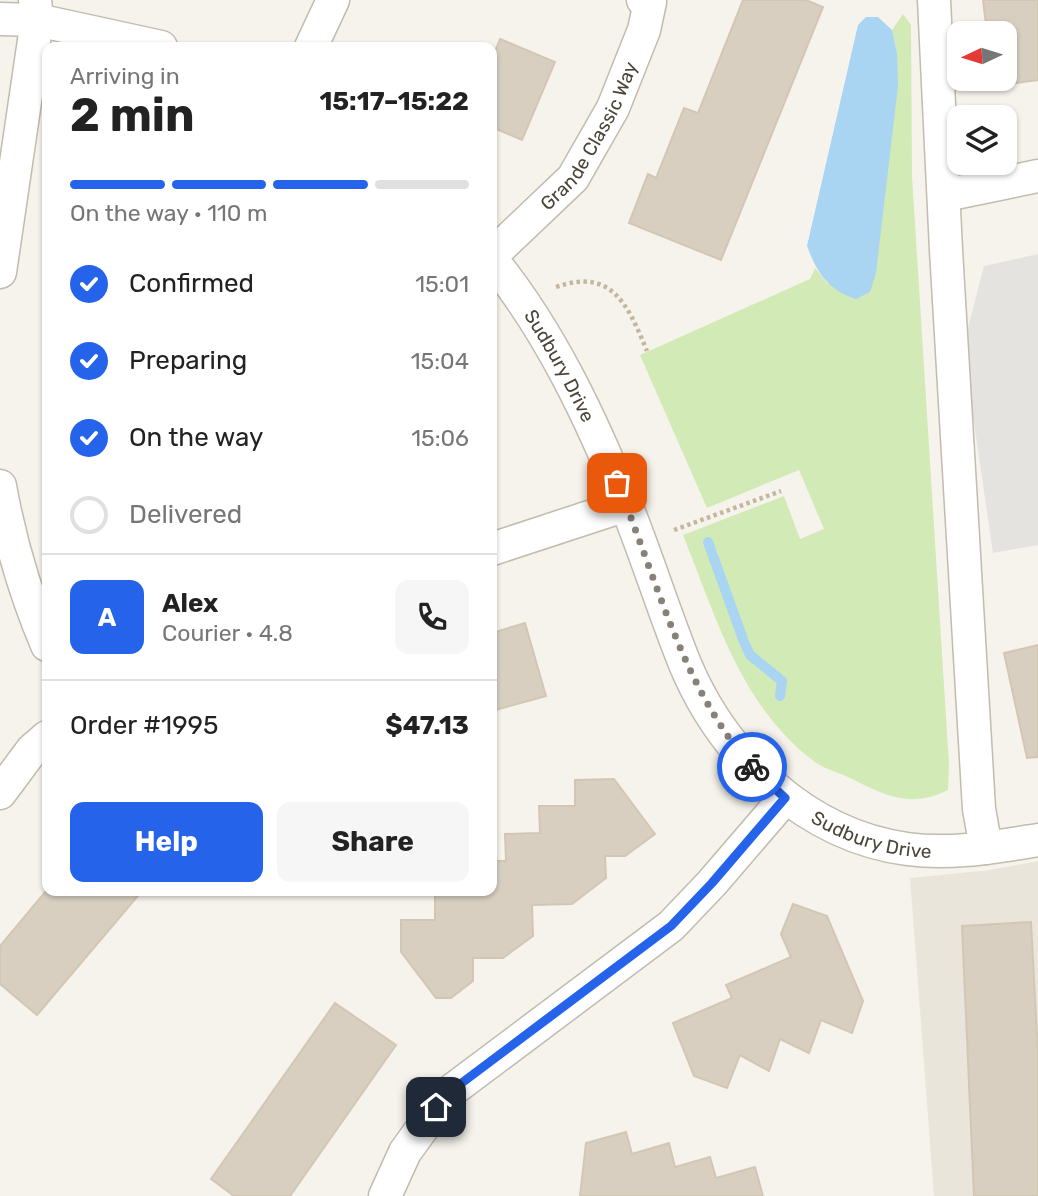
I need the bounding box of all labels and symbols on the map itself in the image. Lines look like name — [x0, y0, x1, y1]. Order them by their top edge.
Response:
north arrow — [947, 21, 1017, 91]
street label: Grande Classic Way — [536, 58, 642, 215]
street label: Sudbury Drive — [519, 305, 600, 426]
pin — [587, 453, 647, 513]
courier — [717, 732, 787, 802]
street label: Sudbury Drive — [807, 806, 932, 863]
pin — [406, 1077, 466, 1137]

